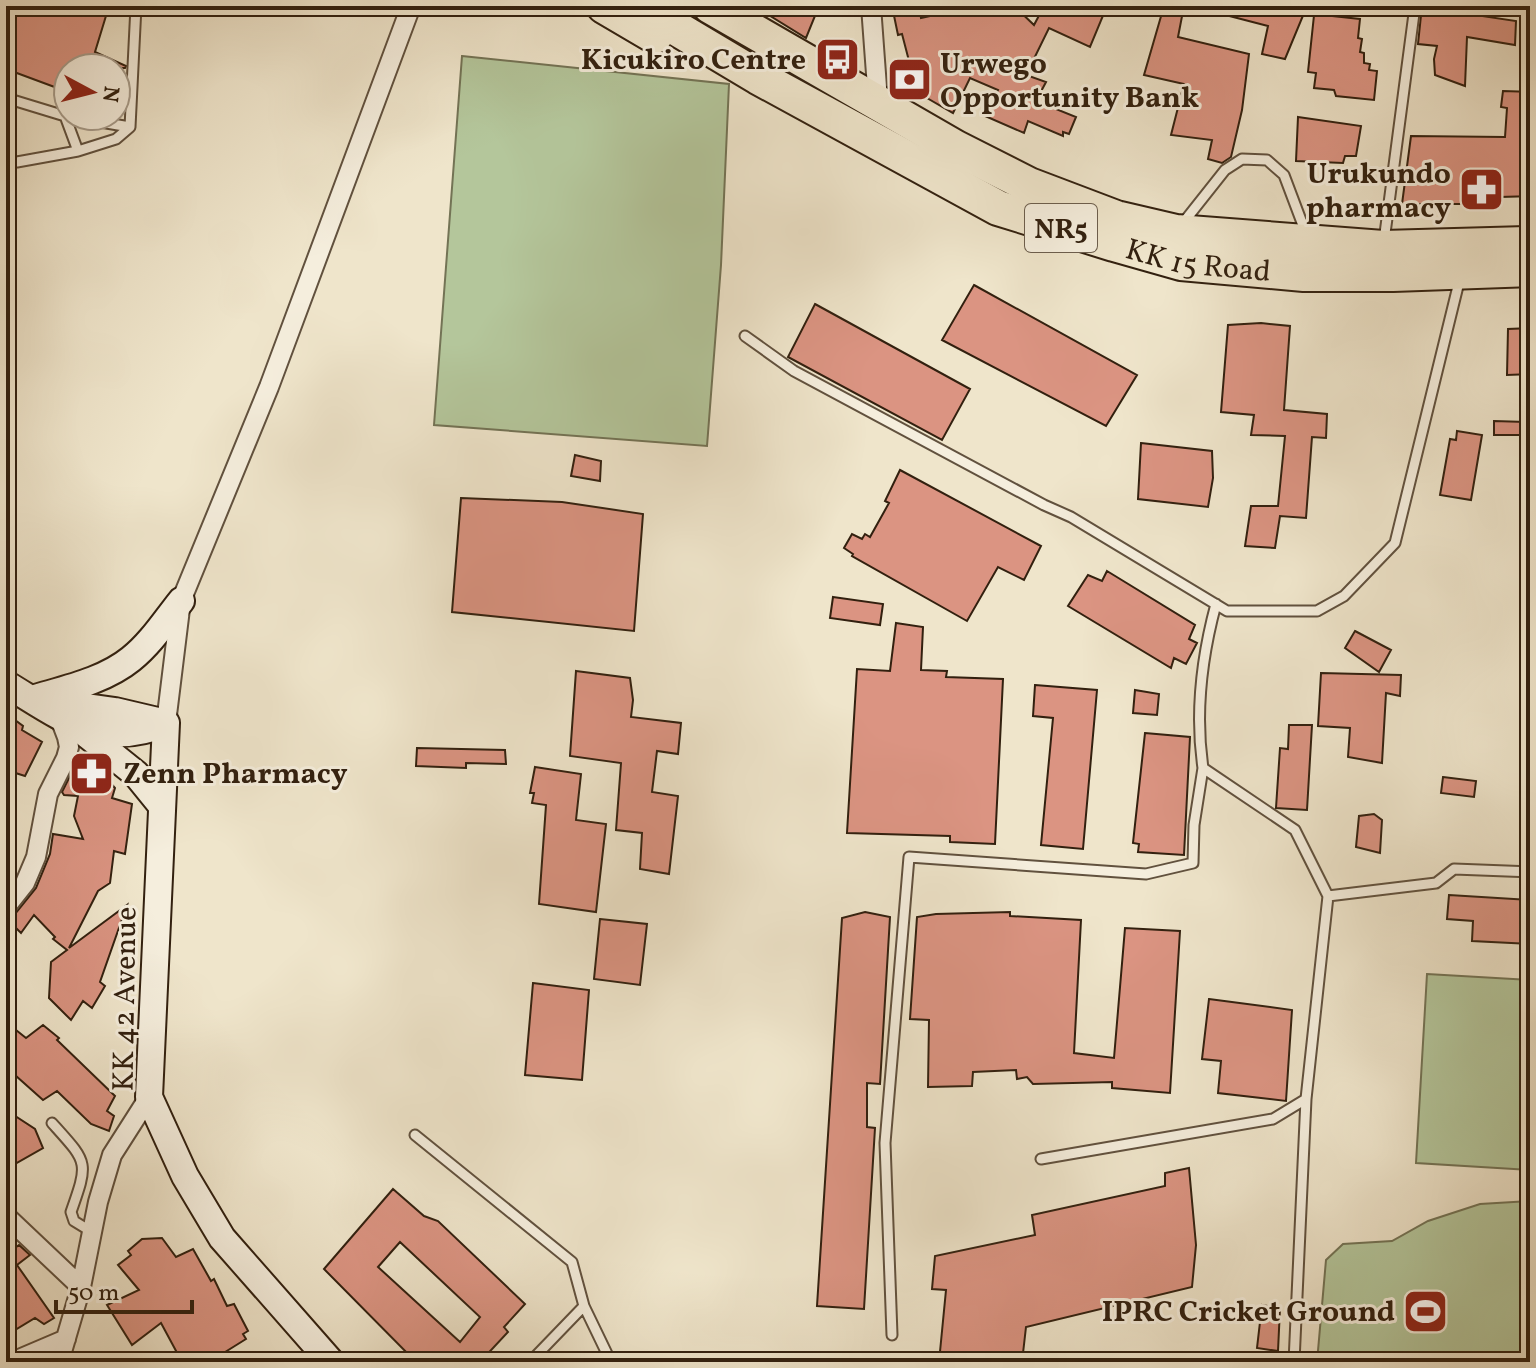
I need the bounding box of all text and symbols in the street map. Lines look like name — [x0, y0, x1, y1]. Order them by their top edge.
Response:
bus stop icon: Kicukiro Centre — [813, 35, 861, 83]
place label: Kicukiro Centre — [581, 40, 806, 82]
place label: Urwego Opportunity Bank — [940, 44, 1199, 120]
north arrow — [52, 52, 132, 132]
bank icon: Urwego Opportunity Bank — [885, 56, 933, 104]
text: N — [93, 84, 126, 104]
place label: Urukundo pharmacy — [1306, 154, 1451, 230]
pharmacy icon: Urukundo pharmacy — [1458, 166, 1506, 214]
road number: NR5 — [1025, 204, 1097, 252]
street label: KK 15 Road — [1121, 229, 1273, 294]
pharmacy icon: Zenn Pharmacy — [68, 749, 116, 797]
place label: Zenn Pharmacy — [123, 754, 348, 796]
street label: KK 42 Avenue — [103, 906, 149, 1092]
scale bar — [56, 1264, 192, 1314]
text: 50 m — [68, 1277, 120, 1311]
sports icon: IPRC Cricket Ground — [1402, 1287, 1450, 1335]
place label: IPRC Cricket Ground — [1102, 1292, 1395, 1334]

